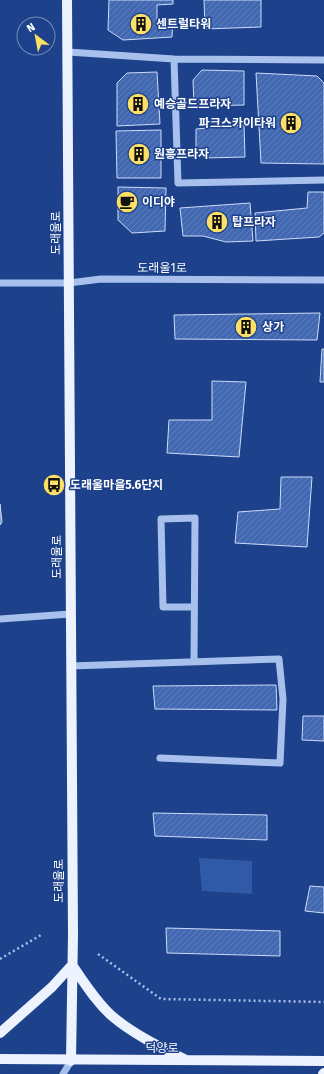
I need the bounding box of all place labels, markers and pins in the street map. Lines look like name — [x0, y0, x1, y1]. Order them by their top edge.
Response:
building icon: 센트럴타워 — [128, 11, 154, 37]
place label: 센트럴타워 — [156, 17, 211, 31]
building icon: 예승골드프라자 — [125, 91, 151, 117]
place label: 예승골드프라자 — [154, 97, 231, 111]
building icon: 파크스카이타워 — [278, 110, 304, 136]
place label: 파크스카이타워 — [199, 116, 276, 130]
building icon: 원흥프라자 — [126, 141, 152, 167]
place label: 원흥프라자 — [154, 147, 209, 161]
cafe icon: 이디야 — [114, 189, 140, 215]
place label: 이디야 — [142, 195, 175, 209]
building icon: 탑프라자 — [204, 209, 230, 235]
place label: 탑프라자 — [232, 215, 276, 229]
building icon: 상가 — [233, 314, 259, 340]
place label: 상가 — [262, 320, 284, 334]
bus stop icon: 도래울마을5.6단지 — [41, 472, 67, 498]
place label: 도래울마을5.6단지 — [70, 478, 163, 492]

